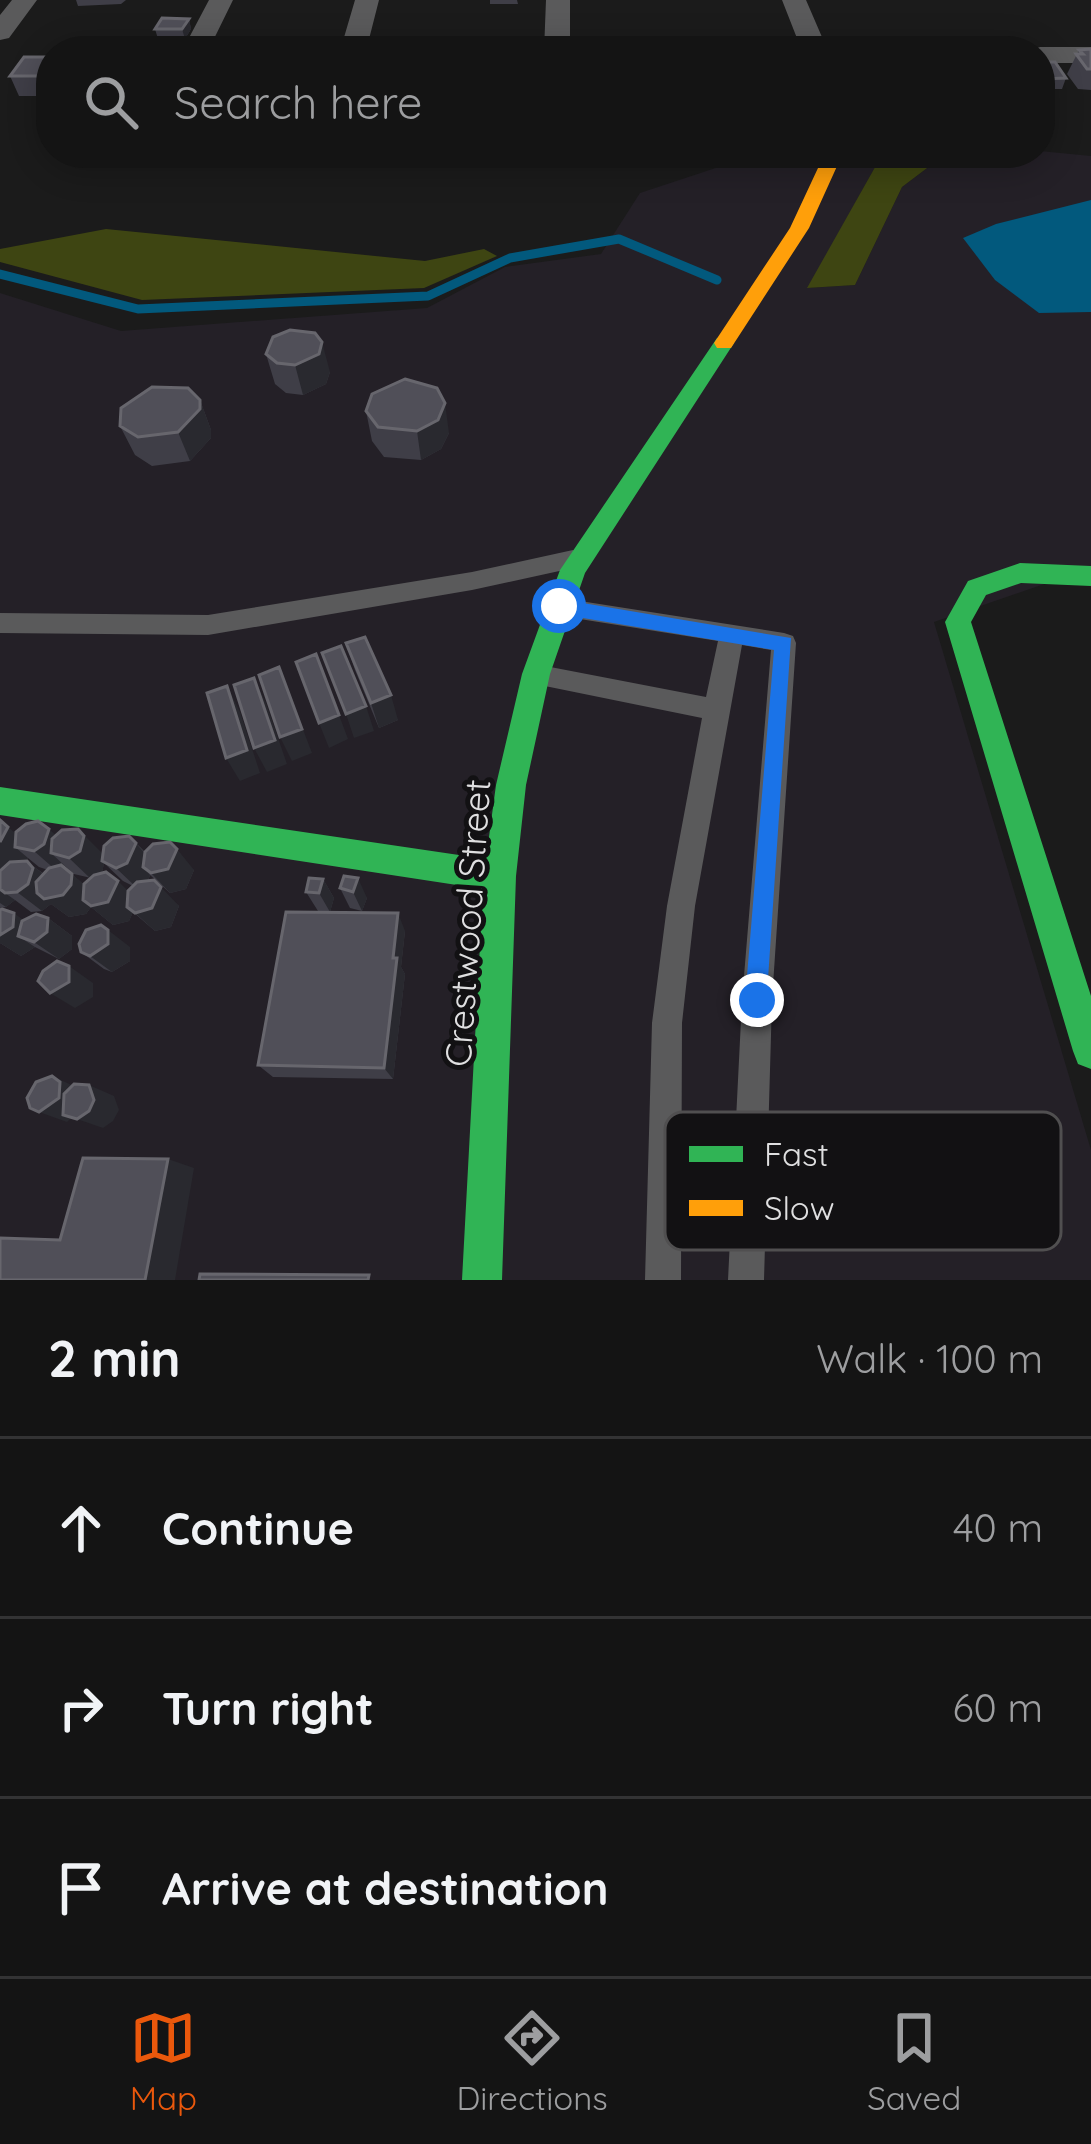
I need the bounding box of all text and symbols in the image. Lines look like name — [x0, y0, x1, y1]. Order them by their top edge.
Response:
search box — [36, 36, 1055, 168]
icon: search — [78, 69, 144, 135]
text: Search here — [174, 74, 422, 130]
route start — [532, 579, 586, 633]
street label: Crestwood Street — [435, 778, 499, 1068]
route end — [730, 973, 784, 1027]
legend — [665, 1112, 1061, 1250]
text: Fast — [764, 1133, 829, 1174]
text: Slow — [764, 1187, 835, 1228]
text: 2 min — [48, 1326, 181, 1390]
text: Walk · 100 m — [816, 1334, 1043, 1383]
icon: ahead — [48, 1495, 114, 1561]
text: Continue — [162, 1500, 354, 1556]
text: 40 m — [953, 1503, 1043, 1552]
icon: right — [48, 1675, 114, 1741]
text: Turn right — [162, 1680, 374, 1736]
text: 60 m — [953, 1683, 1043, 1732]
icon: arrive — [48, 1855, 114, 1921]
text: Arrive at destination — [162, 1860, 608, 1916]
tab: Map — [130, 2005, 197, 2118]
tab: Directions — [456, 2005, 608, 2118]
tab: Saved — [867, 2005, 961, 2118]

